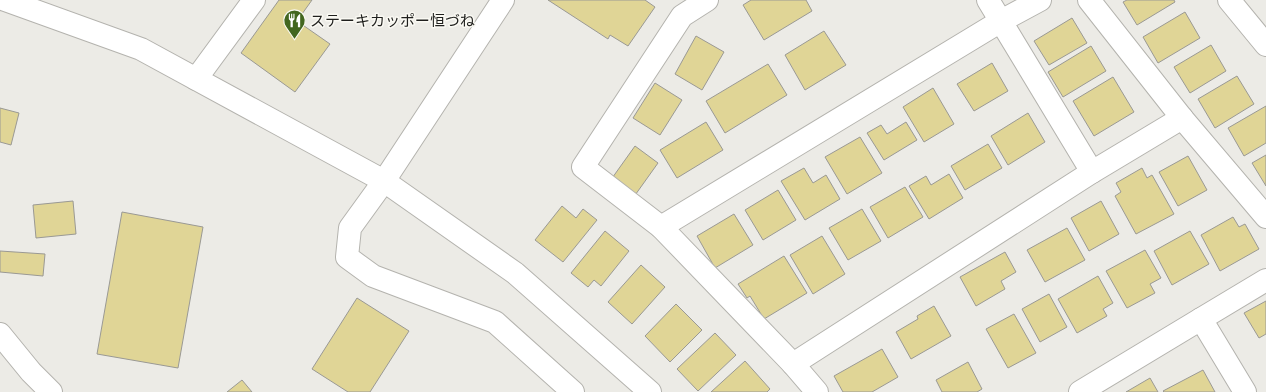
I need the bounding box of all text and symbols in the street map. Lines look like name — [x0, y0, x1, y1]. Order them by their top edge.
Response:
restaurant icon: ステーキカッポー恒づね — [282, 8, 308, 41]
place label: ステーキカッポー恒づね — [310, 11, 475, 30]

